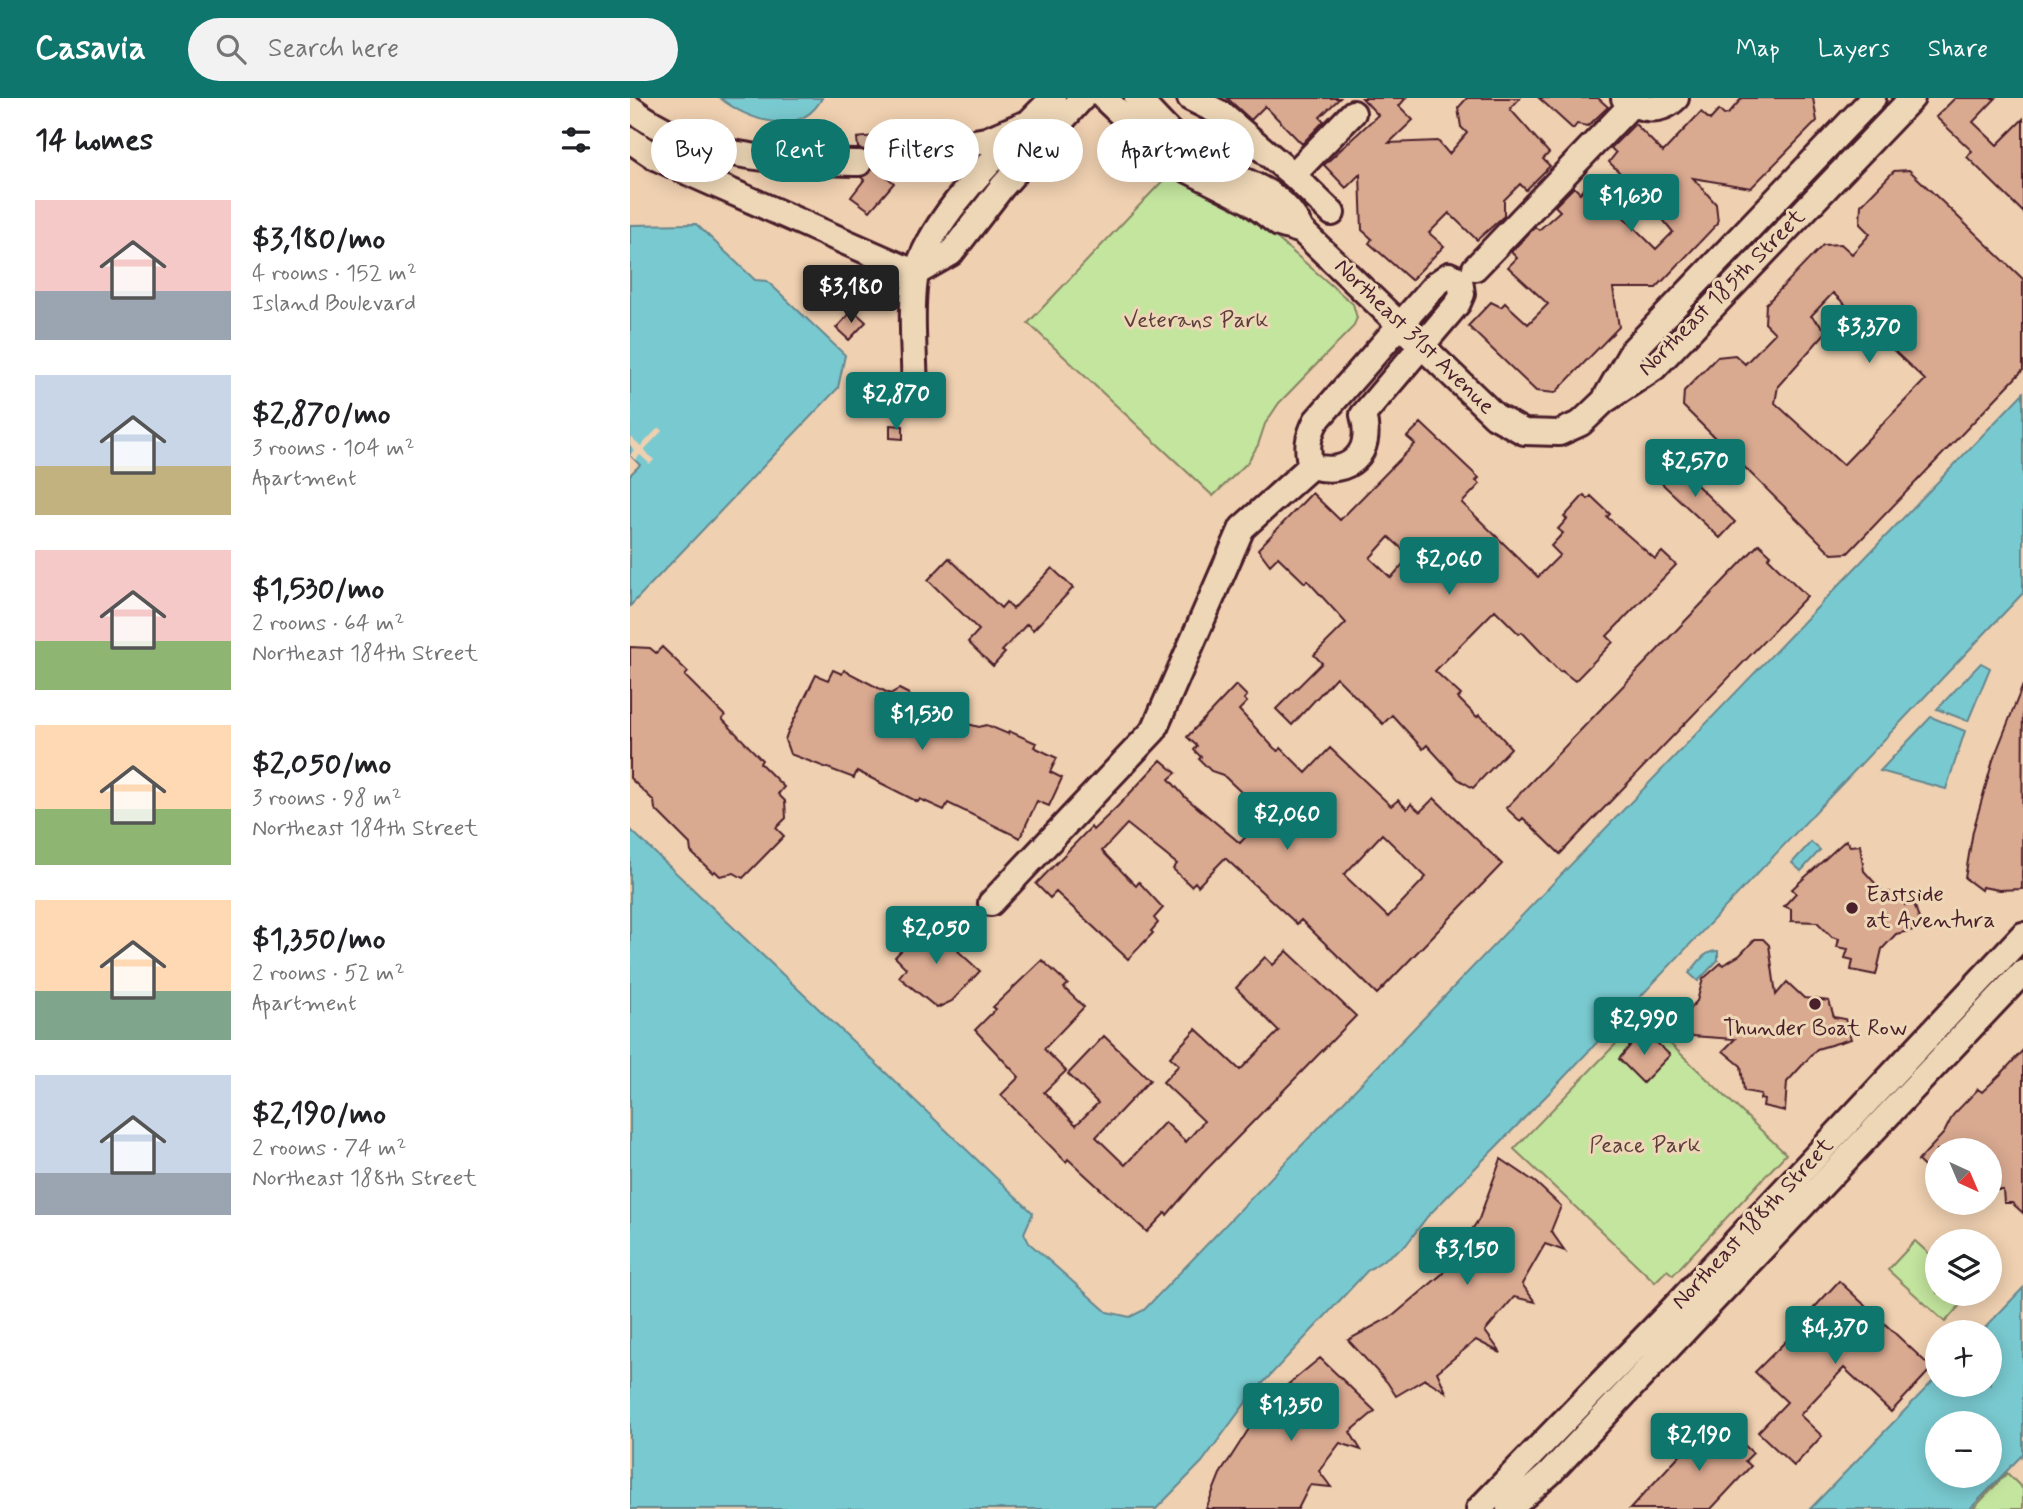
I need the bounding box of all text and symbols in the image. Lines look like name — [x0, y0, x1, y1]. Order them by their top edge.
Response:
search box — [188, 18, 678, 81]
text: Casavia — [35, 27, 146, 71]
icon: search — [212, 30, 250, 68]
text: Search here — [268, 32, 399, 66]
text: Map — [1736, 34, 1780, 65]
text: Layers — [1818, 34, 1890, 65]
text: Share — [1928, 34, 1988, 65]
chip: Buy — [651, 119, 737, 182]
chip: Rent — [751, 119, 850, 182]
chip: Filters — [864, 119, 979, 182]
chip: New — [993, 119, 1083, 182]
chip: Apartment — [1097, 119, 1254, 182]
text: 14 homes — [35, 121, 153, 160]
icon: filters — [557, 121, 595, 159]
pin: $1,630 — [1574, 174, 1688, 234]
text: $1,630 — [1599, 182, 1663, 212]
street label: Northeast 185th Street — [1632, 202, 1813, 383]
text: $3,180/mo — [252, 220, 385, 259]
icon: home — [91, 228, 175, 312]
street label: Northeast 31st Avenue — [1327, 252, 1501, 422]
text: 4 rooms · 152 m² — [252, 259, 417, 289]
pin: $3,180 — [794, 266, 908, 325]
text: $3,180 — [819, 273, 883, 303]
text: Island Boulevard — [252, 289, 416, 319]
park label: Veterans Park — [1124, 306, 1268, 336]
pin: $3,370 — [1812, 306, 1926, 365]
text: $3,370 — [1837, 313, 1901, 343]
pin: $2,870 — [839, 372, 953, 432]
text: $2,870 — [862, 380, 930, 410]
text: $2,870/mo — [252, 395, 391, 434]
icon: home — [91, 403, 175, 487]
text: 3 rooms · 104 m² — [252, 434, 415, 464]
pin: $2,570 — [1638, 440, 1752, 499]
text: $2,570 — [1661, 447, 1729, 477]
text: Apartment — [252, 464, 357, 494]
pin: $2,060 — [1392, 538, 1506, 597]
text: $2,060 — [1416, 545, 1482, 575]
text: $1,530/mo — [252, 570, 384, 609]
icon: home — [91, 578, 175, 662]
text: 2 rooms · 64 m² — [252, 609, 404, 639]
text: Northeast 184th Street — [252, 639, 478, 669]
pin: $1,530 — [865, 692, 979, 752]
text: $1,530 — [890, 700, 954, 730]
text: $2,050/mo — [252, 745, 391, 784]
icon: home — [91, 753, 175, 837]
text: 3 rooms · 98 m² — [252, 784, 402, 814]
pin: $2,060 — [1230, 792, 1344, 852]
text: $2,060 — [1254, 800, 1320, 830]
text: Northeast 184th Street — [252, 814, 478, 844]
place label: Eastside at Aventura — [1866, 880, 1995, 936]
marker: Eastside at Aventura — [1844, 900, 1860, 916]
pin: $2,050 — [879, 906, 993, 966]
text: $2,050 — [902, 914, 970, 944]
text: $1,350/mo — [252, 920, 385, 959]
icon: home — [91, 928, 175, 1012]
text: 2 rooms · 52 m² — [252, 959, 405, 989]
text: Apartment — [252, 989, 357, 1019]
marker: Thunder Boat Row — [1807, 996, 1823, 1012]
pin: $2,990 — [1587, 998, 1701, 1057]
text: $2,990 — [1610, 1005, 1678, 1035]
place label: Thunder Boat Row — [1723, 1014, 1907, 1044]
text: $2,190/mo — [252, 1095, 386, 1134]
icon: home — [91, 1103, 175, 1187]
park label: Peace Park — [1589, 1131, 1701, 1161]
street label: Northeast 188th Street — [1665, 1131, 1841, 1316]
text: 2 rooms · 74 m² — [252, 1134, 407, 1164]
north arrow — [1925, 1138, 2002, 1214]
map controls — [1925, 1138, 2002, 1488]
text: Northeast 188th Street — [252, 1164, 477, 1194]
pin: $3,150 — [1410, 1228, 1524, 1287]
button: layers — [1925, 1229, 2002, 1306]
text: $3,150 — [1435, 1235, 1499, 1265]
pin: $4,370 — [1778, 1306, 1892, 1366]
text: $4,370 — [1801, 1314, 1869, 1344]
button: + — [1925, 1320, 2002, 1397]
pin: $1,350 — [1234, 1384, 1348, 1443]
text: $1,350 — [1259, 1391, 1323, 1421]
button: − — [1925, 1411, 2002, 1488]
pin: $2,190 — [1642, 1414, 1756, 1473]
text: $2,190 — [1667, 1421, 1731, 1451]

